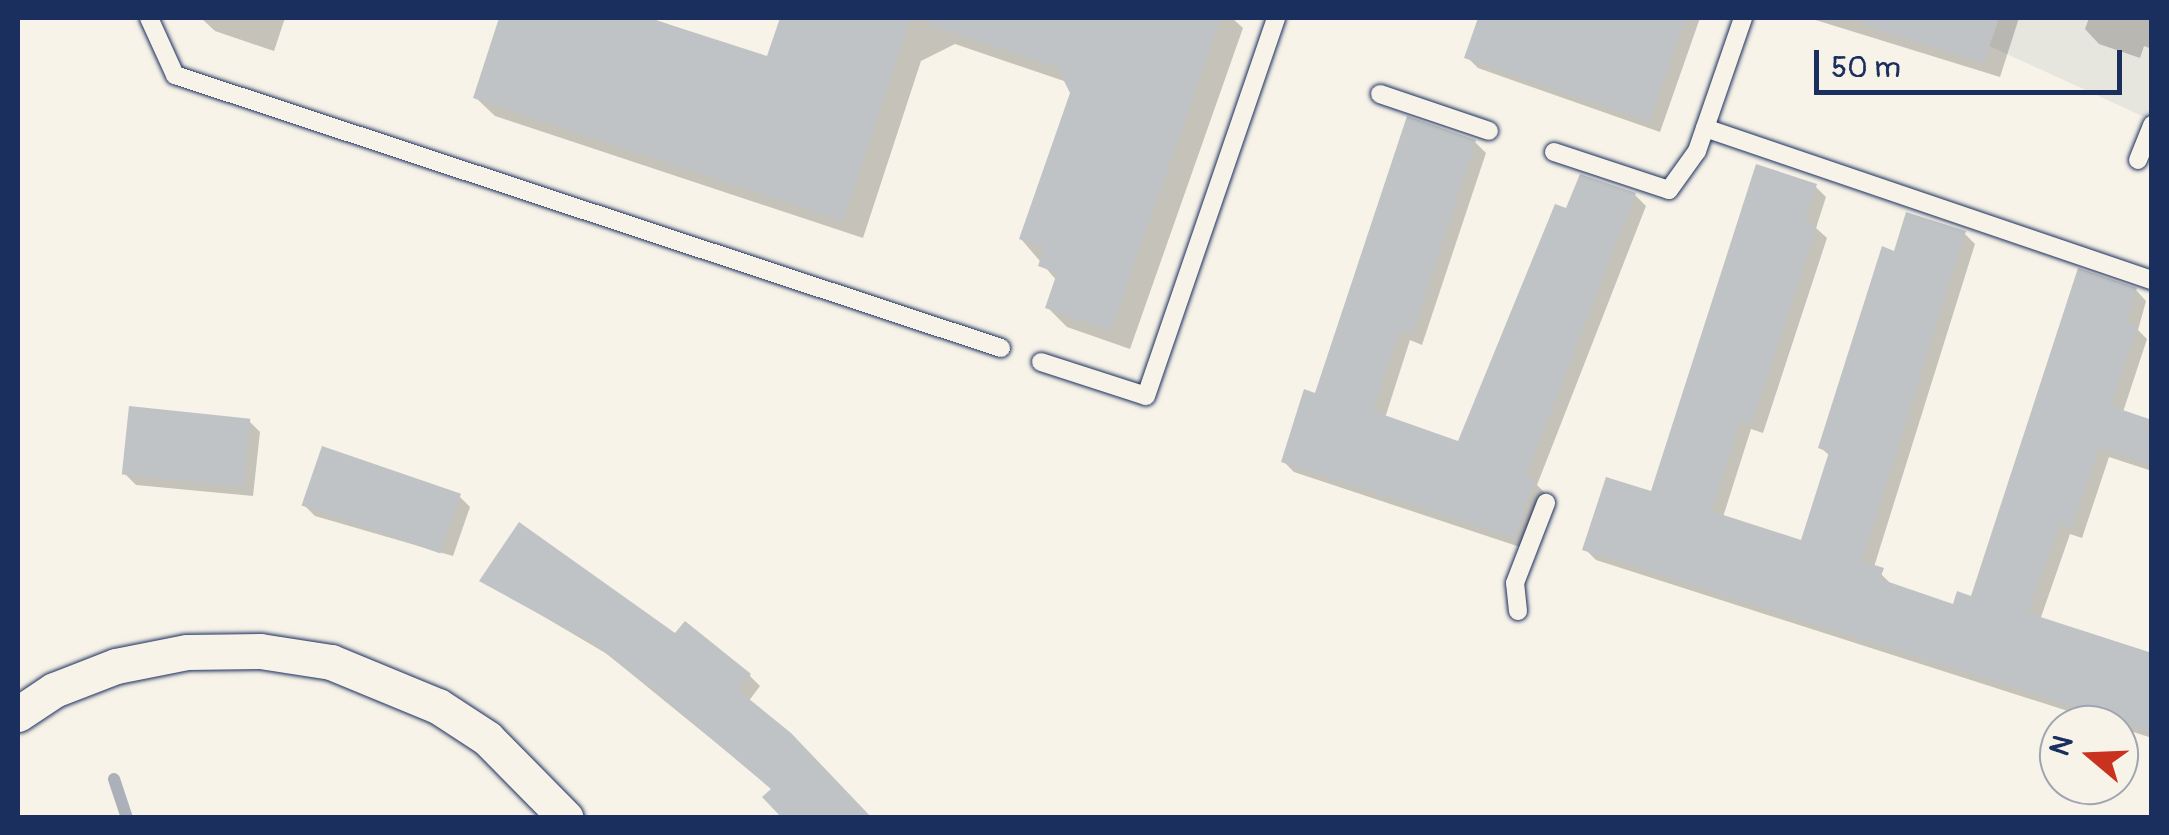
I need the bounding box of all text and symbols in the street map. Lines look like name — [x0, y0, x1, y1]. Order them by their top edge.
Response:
scale bar — [1819, 30, 2126, 92]
text: 50 m — [1831, 49, 1901, 86]
north arrow — [2039, 705, 2139, 805]
text: N — [2042, 731, 2082, 760]

